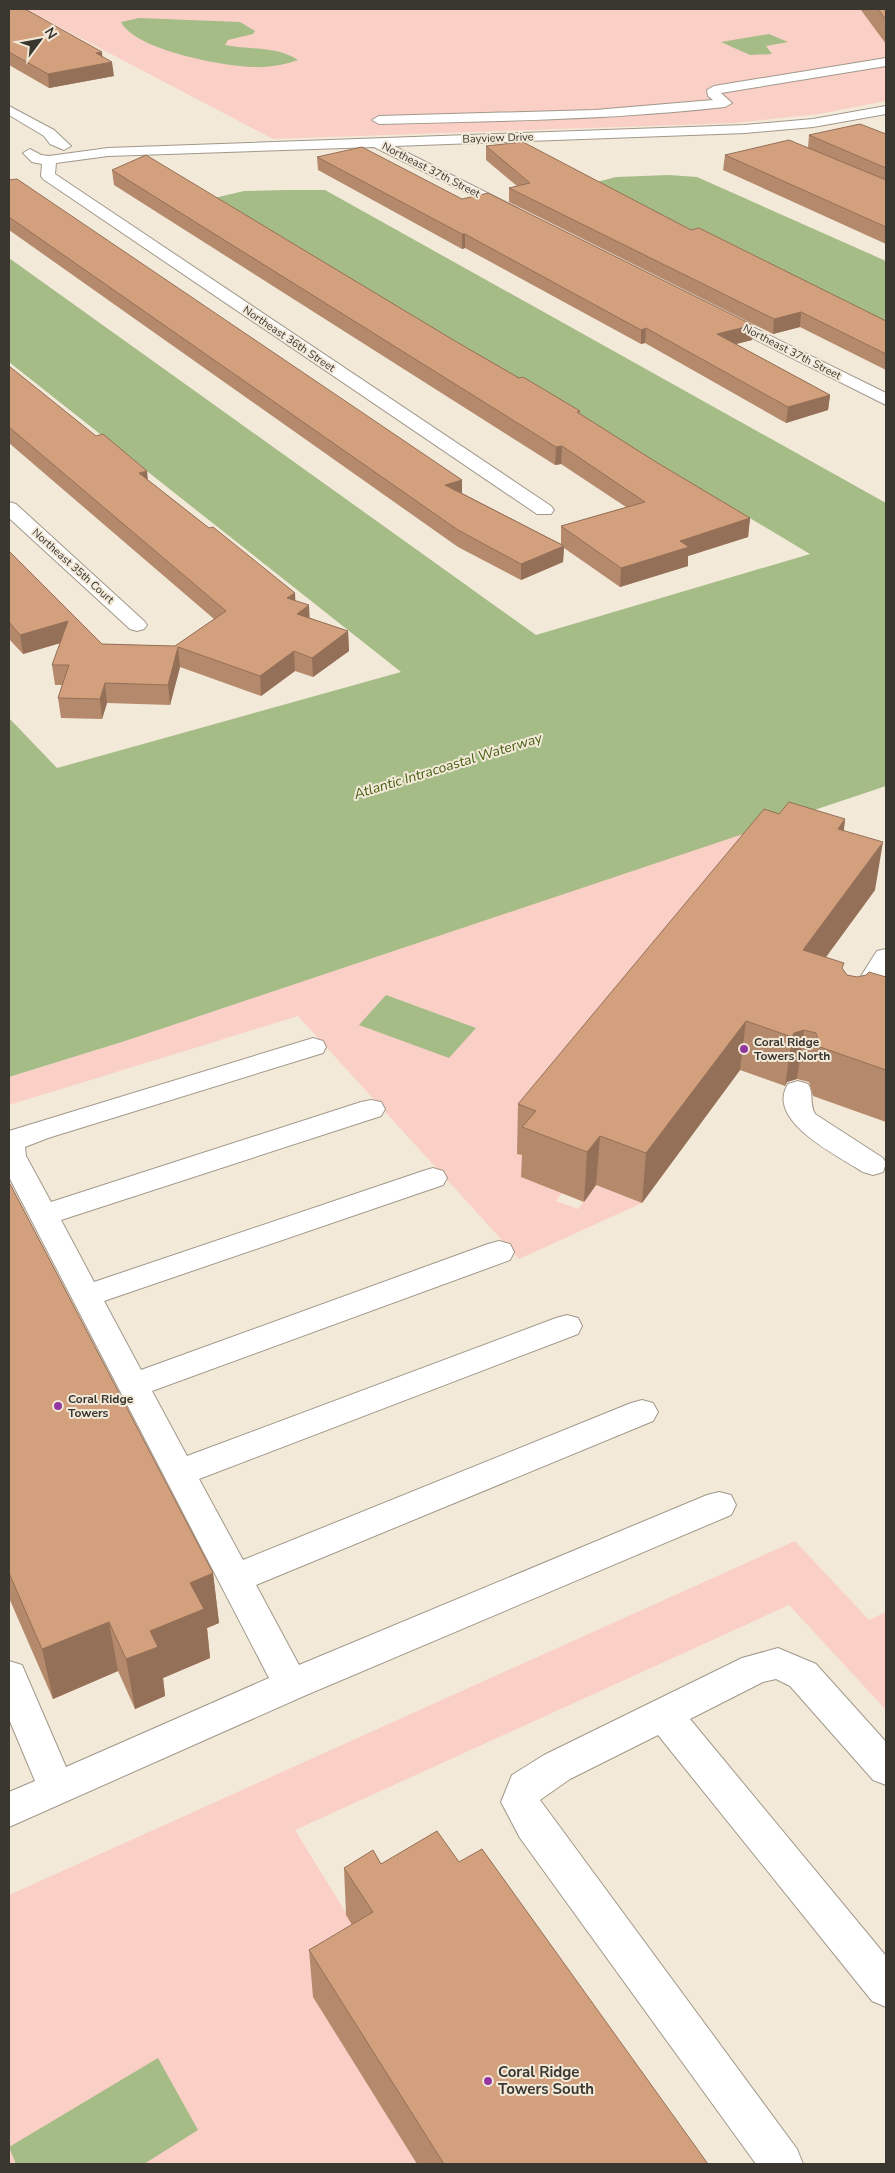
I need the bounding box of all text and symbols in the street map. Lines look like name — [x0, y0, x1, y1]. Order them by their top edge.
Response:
north arrow — [15, 15, 65, 65]
text: N — [40, 24, 61, 43]
street label: Bayview Drive — [462, 129, 534, 147]
street label: Northeast 37th Street — [379, 139, 483, 201]
street label: Northeast 36th Street — [240, 302, 338, 376]
street label: Northeast 37th Street — [740, 321, 844, 383]
street label: Northeast 35th Court — [29, 525, 117, 607]
water label: Atlantic Intracoastal Waterway — [351, 728, 545, 804]
place label: Coral Ridge Towers North — [754, 1034, 830, 1064]
marker: Coral Ridge Towers North — [738, 1043, 750, 1055]
place label: Coral Ridge Towers — [68, 1391, 134, 1421]
marker: Coral Ridge Towers — [52, 1400, 64, 1412]
place label: Coral Ridge Towers South — [498, 2062, 594, 2099]
marker: Coral Ridge Towers South — [482, 2075, 494, 2087]

